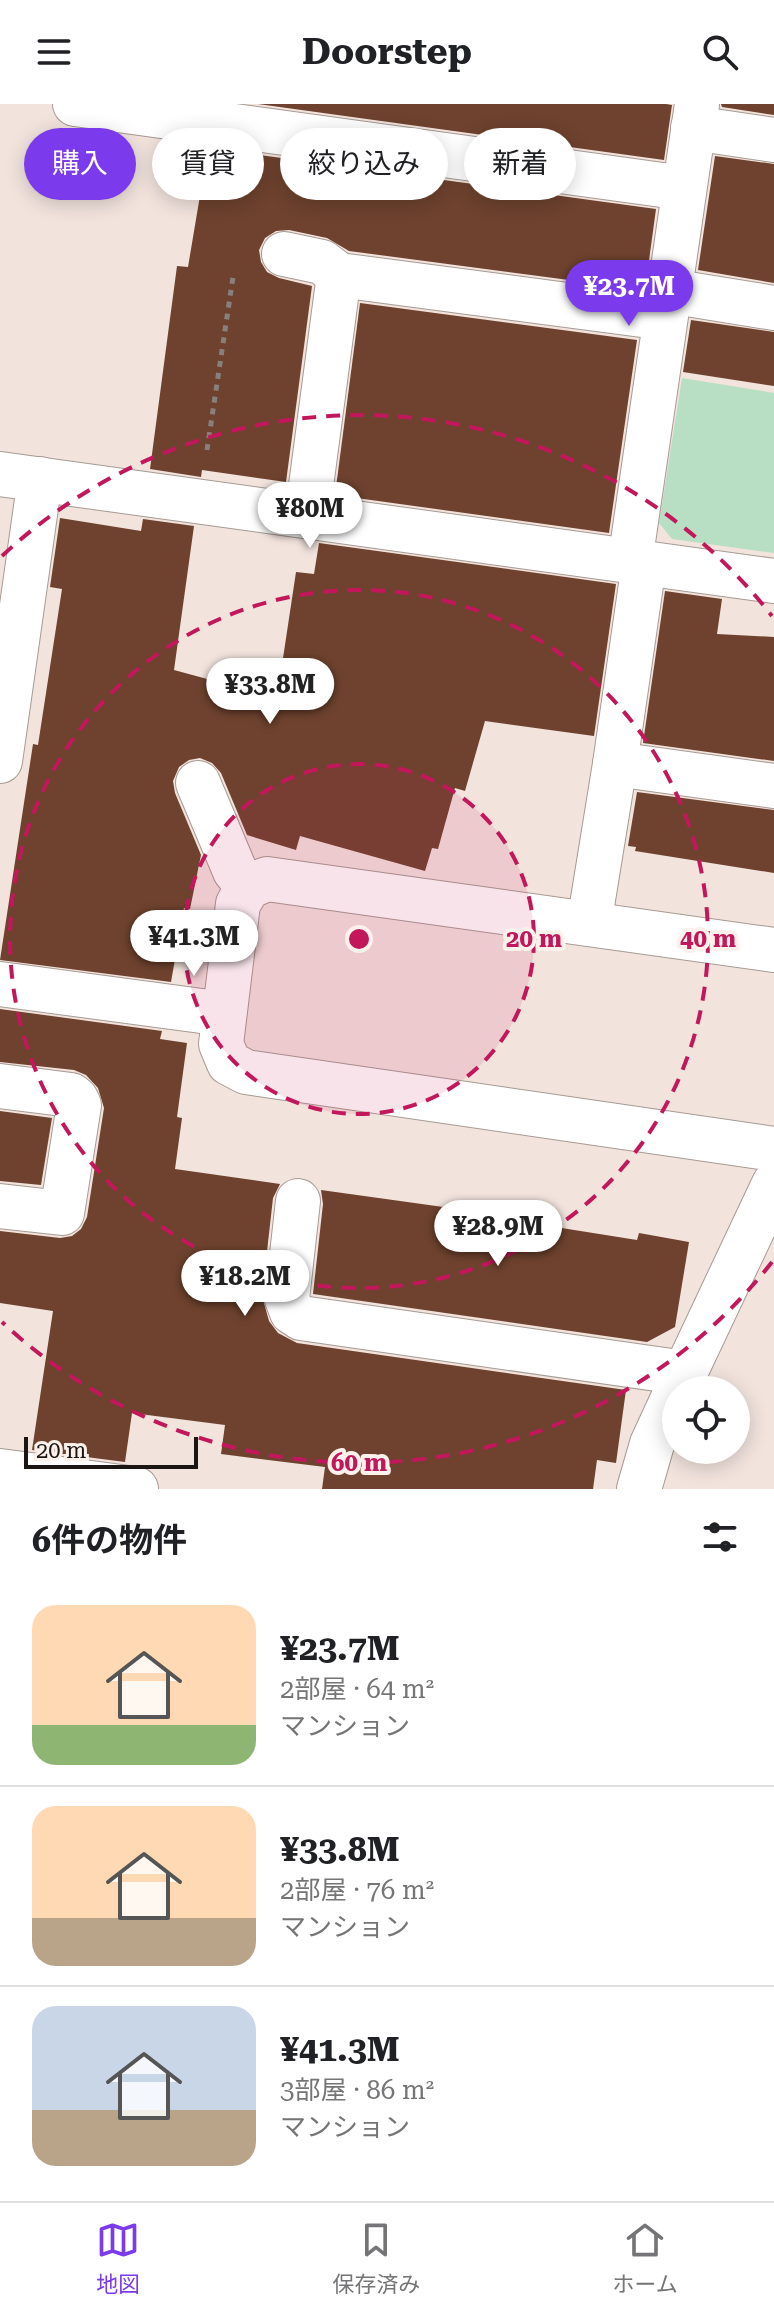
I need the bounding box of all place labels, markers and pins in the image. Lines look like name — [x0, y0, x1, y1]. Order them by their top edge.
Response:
pin: ¥23.7M — [564, 260, 694, 328]
pin: ¥80M — [263, 482, 357, 550]
pin: ¥33.8M — [205, 658, 335, 726]
pin: ¥41.3M — [129, 910, 259, 978]
centre of rings — [345, 925, 373, 953]
pin: ¥28.9M — [433, 1200, 563, 1268]
pin: ¥18.2M — [180, 1250, 310, 1318]

